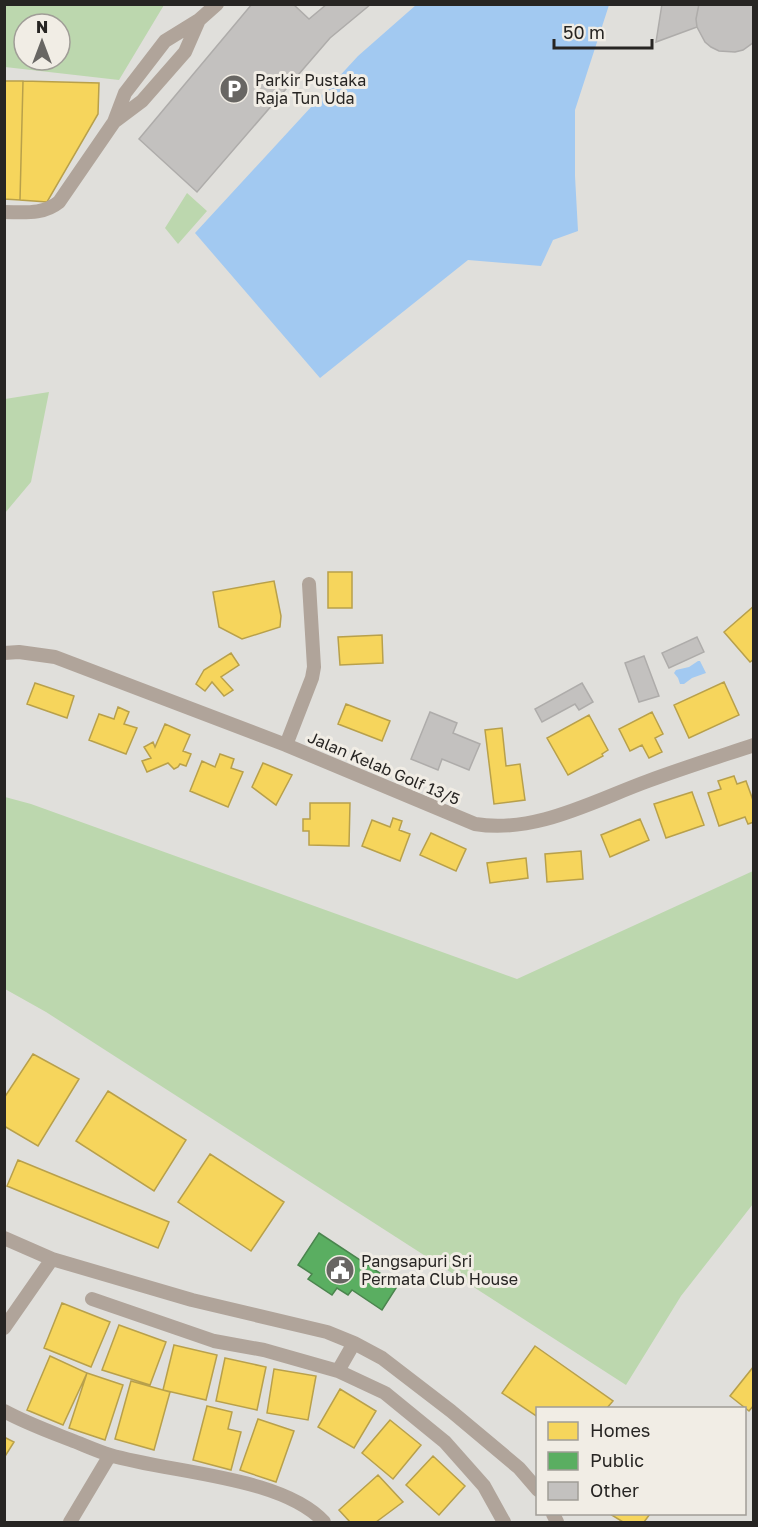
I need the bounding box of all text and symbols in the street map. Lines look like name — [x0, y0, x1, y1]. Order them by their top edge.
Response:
north arrow — [12, 12, 72, 72]
scale bar — [554, 12, 652, 50]
text: N — [36, 17, 48, 37]
text: 50 m — [563, 21, 605, 43]
place label: Parkir Pustaka Raja Tun Uda — [255, 70, 366, 108]
parking icon: Parkir Pustaka Raja Tun Uda — [218, 73, 250, 105]
street label: Jalan Kelab Golf 13/5 — [305, 727, 463, 809]
place label: Pangsapuri Sri Permata Club House — [361, 1251, 518, 1289]
public building icon: Pangsapuri Sri Permata Club House — [324, 1254, 356, 1286]
legend — [536, 1407, 746, 1515]
text: Homes — [590, 1419, 650, 1441]
text: Public — [590, 1449, 644, 1471]
text: Other — [590, 1479, 639, 1501]

